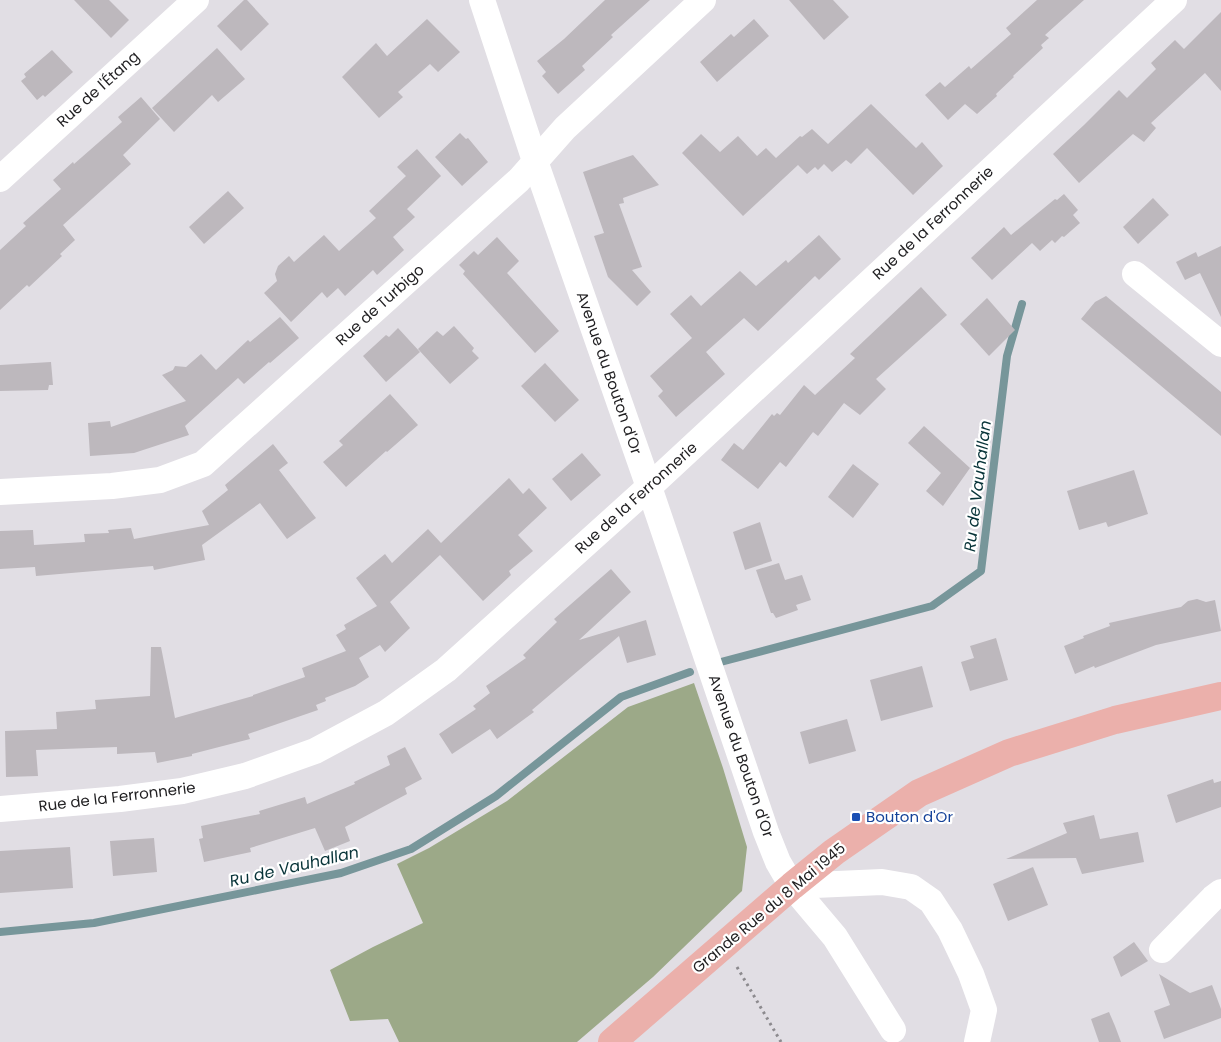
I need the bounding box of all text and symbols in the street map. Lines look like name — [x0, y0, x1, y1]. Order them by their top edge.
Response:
street label: Rue de l'Étang — [52, 46, 144, 131]
street label: Rue de la Ferronnerie — [868, 161, 998, 284]
street label: Rue de Turbigo — [331, 259, 428, 350]
street label: Avenue du Bouton d'Or — [572, 289, 647, 458]
water label: Ru de Vauhallan — [958, 419, 997, 553]
street label: Rue de la Ferronnerie — [570, 437, 701, 558]
street label: Avenue du Bouton d'Or — [704, 672, 779, 841]
street label: Rue de la Ferronnerie — [37, 776, 197, 817]
place label: Bouton d'Or — [866, 806, 953, 827]
marker: Bouton d'Or — [850, 811, 862, 823]
street label: Grande Rue du 8 Mai 1945 — [688, 837, 850, 978]
water label: Ru de Vauhallan — [227, 840, 361, 893]

